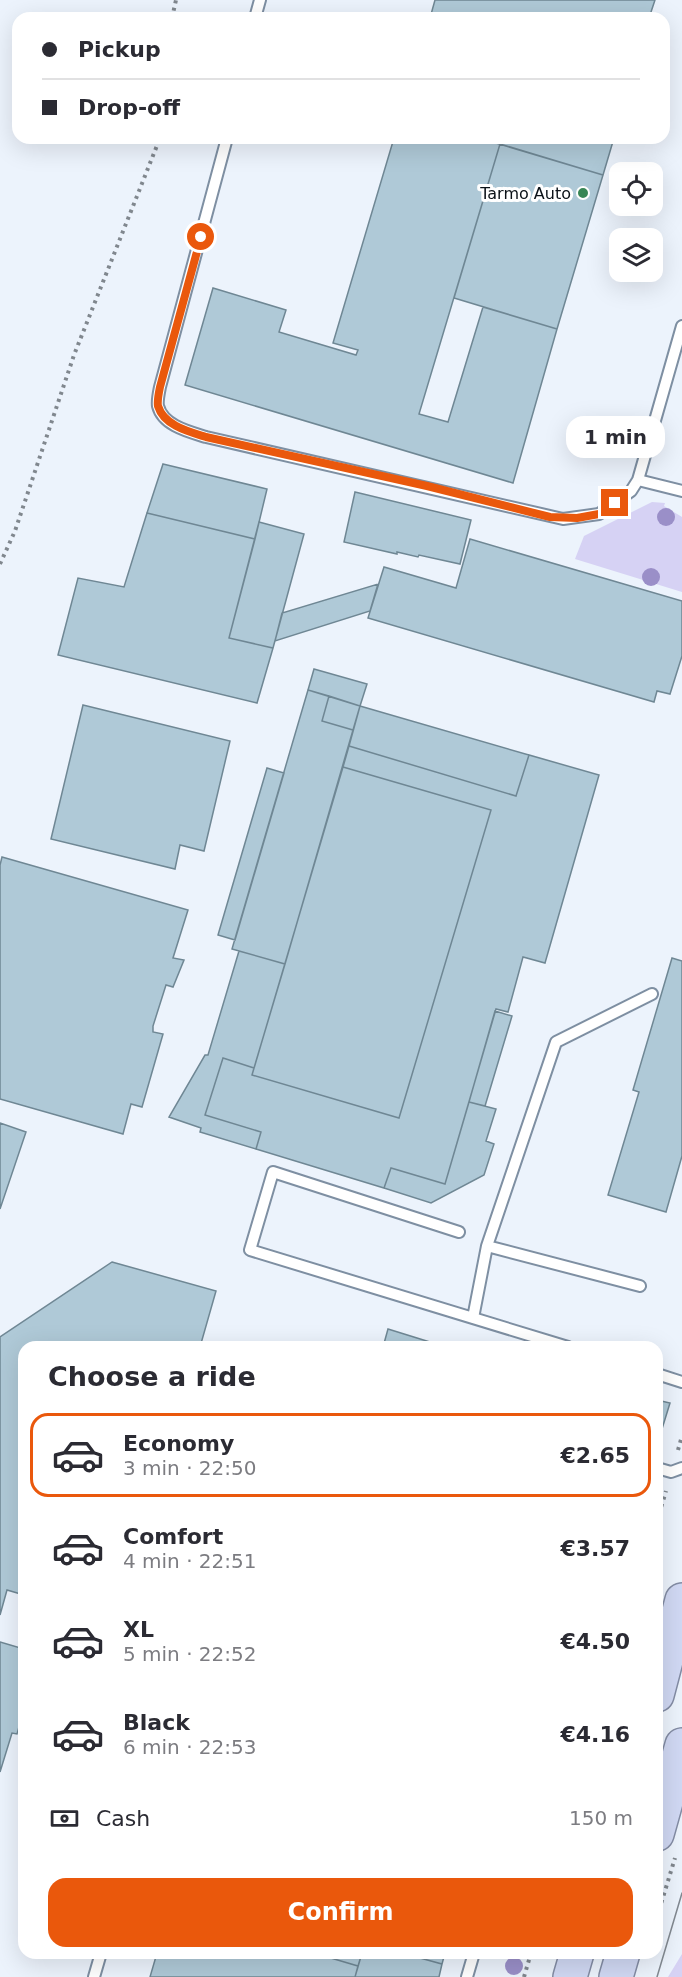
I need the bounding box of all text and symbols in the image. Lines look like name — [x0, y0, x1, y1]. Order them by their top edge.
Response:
text: Pickup — [78, 37, 161, 62]
text: Drop-off — [78, 95, 180, 120]
map controls — [609, 162, 663, 282]
button: locate — [609, 162, 663, 216]
place label: Tarmo Auto — [479, 184, 571, 203]
marker: Tarmo Auto — [576, 186, 590, 200]
route start — [187, 223, 214, 250]
button: layers — [609, 228, 663, 282]
callout: 1 min — [566, 416, 664, 458]
text: 1 min — [584, 425, 647, 449]
route end — [601, 489, 628, 516]
text: Choose a ride — [48, 1361, 256, 1392]
icon: car — [51, 1428, 105, 1482]
text: Economy — [123, 1431, 234, 1456]
text: €2.65 — [560, 1443, 630, 1468]
text: 3 min · 22:50 — [123, 1456, 257, 1480]
icon: car — [51, 1521, 105, 1575]
text: Comfort — [123, 1524, 223, 1549]
text: €3.57 — [560, 1536, 630, 1561]
text: 4 min · 22:51 — [123, 1549, 257, 1573]
icon: car — [51, 1614, 105, 1668]
text: XL — [123, 1617, 154, 1642]
text: €4.50 — [560, 1629, 630, 1654]
text: 5 min · 22:52 — [123, 1642, 257, 1666]
icon: car — [51, 1707, 105, 1761]
text: Black — [123, 1710, 190, 1735]
text: €4.16 — [560, 1722, 630, 1747]
text: 6 min · 22:53 — [123, 1735, 257, 1759]
icon: cash — [48, 1802, 81, 1835]
text: Cash — [96, 1806, 150, 1831]
text: 150 m — [569, 1806, 633, 1830]
button: Confirm — [48, 1878, 633, 1947]

